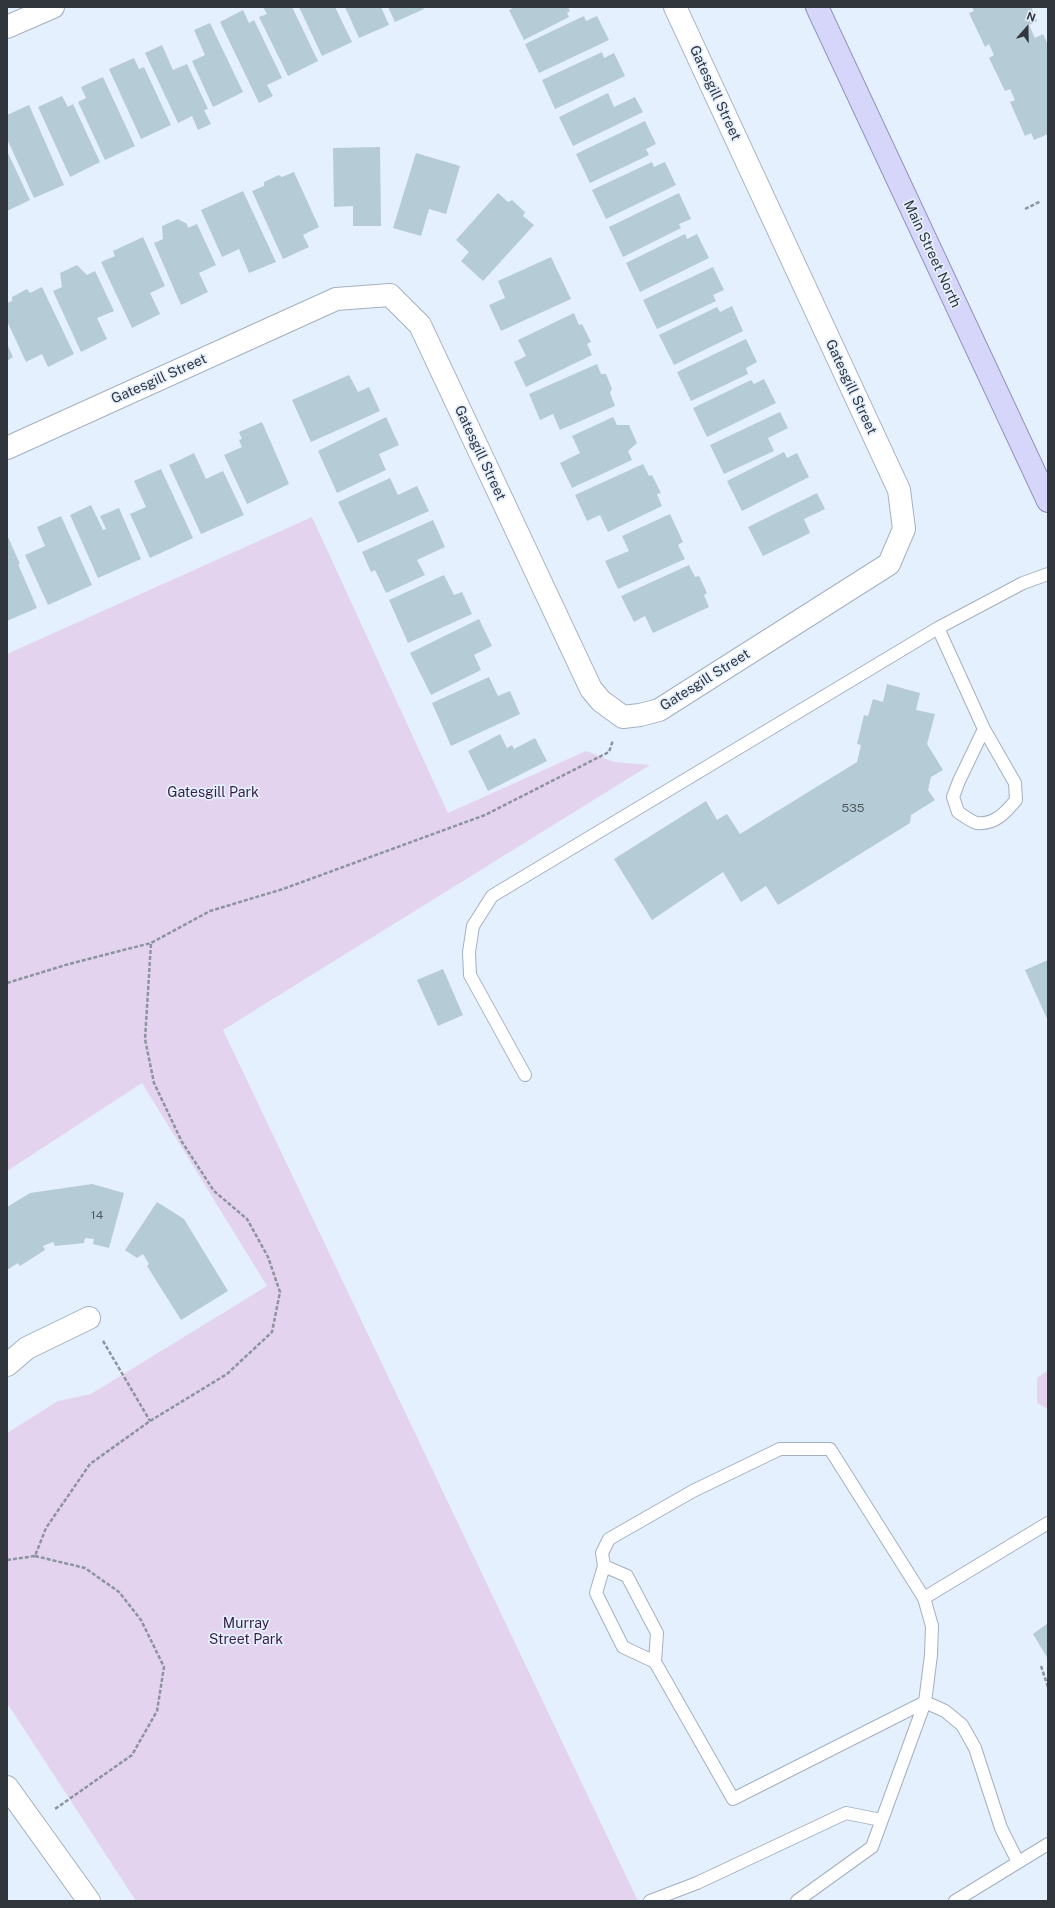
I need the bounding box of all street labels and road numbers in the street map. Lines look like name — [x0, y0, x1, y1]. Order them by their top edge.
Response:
street label: Gatesgill Street — [686, 43, 744, 143]
street label: Main Street North — [900, 198, 964, 310]
street label: Gatesgill Street — [822, 337, 880, 437]
street label: Gatesgill Street — [109, 350, 209, 408]
street label: Gatesgill Street — [451, 403, 509, 503]
street label: Gatesgill Street — [657, 646, 753, 714]

